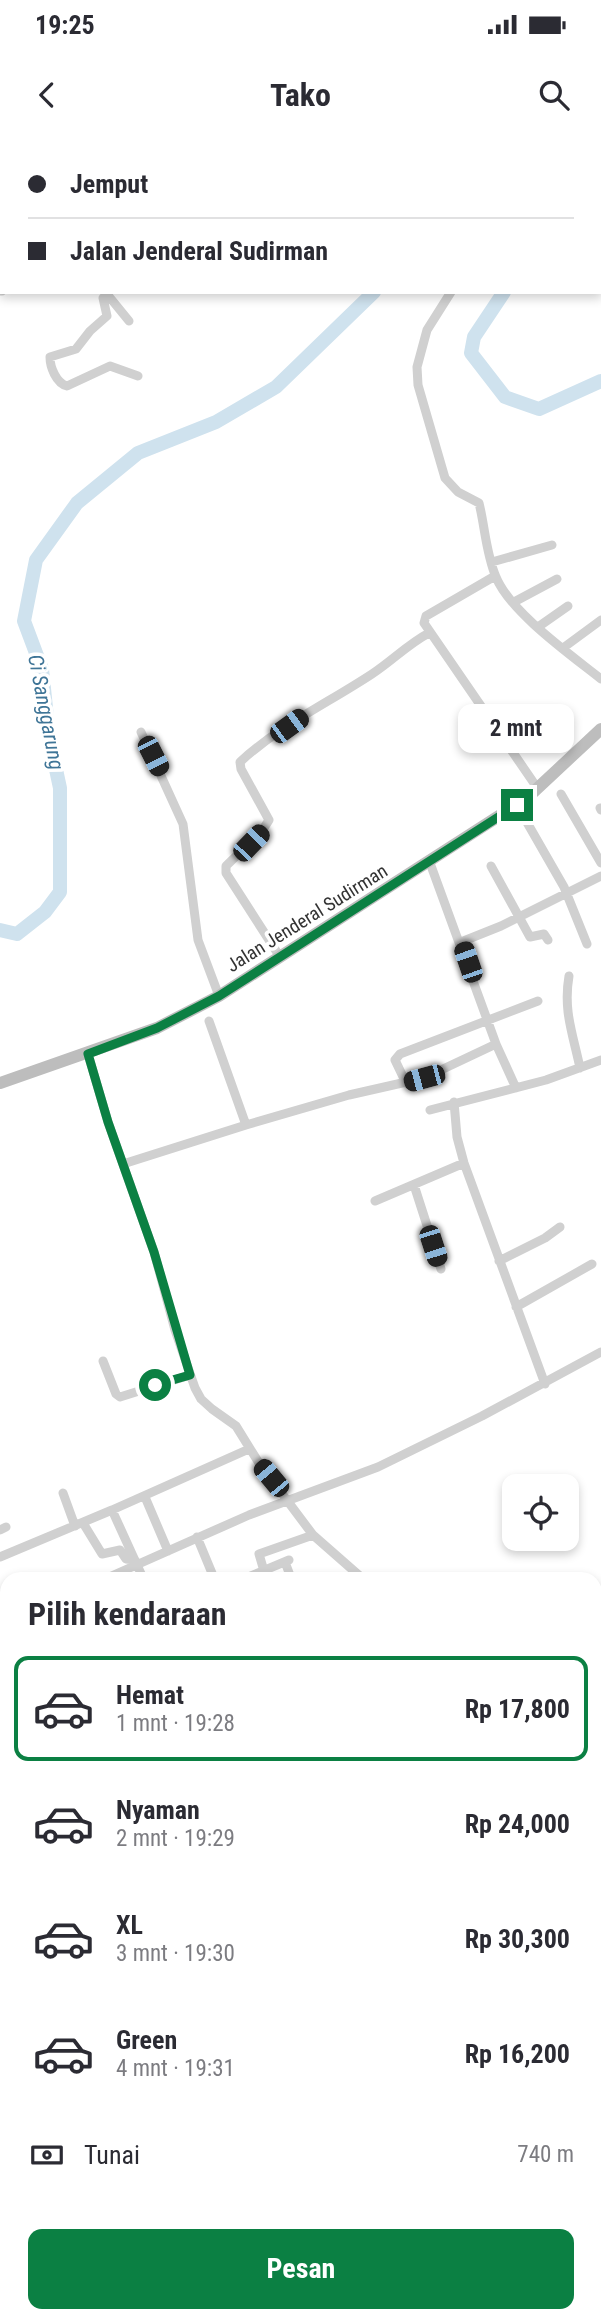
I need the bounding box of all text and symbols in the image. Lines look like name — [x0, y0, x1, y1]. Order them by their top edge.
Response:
text: 19:25 — [35, 10, 95, 40]
icon: back — [28, 76, 66, 114]
text: Tako — [270, 76, 331, 114]
icon: search — [535, 76, 573, 114]
text: Jemput — [70, 169, 148, 199]
text: Jalan Jenderal Sudirman — [70, 236, 328, 266]
water label: Ci Sanggarung — [23, 652, 69, 772]
callout: 2 mnt — [459, 704, 575, 752]
car — [266, 705, 313, 747]
text: 2 mnt — [490, 715, 542, 742]
car — [135, 733, 172, 779]
route end — [501, 789, 533, 821]
car — [229, 821, 274, 865]
street label: Jalan Jenderal Sudirman — [222, 859, 392, 977]
car — [452, 939, 485, 985]
car — [401, 1062, 448, 1094]
car — [417, 1223, 450, 1269]
route start — [139, 1369, 171, 1401]
car — [250, 1455, 293, 1501]
map controls — [502, 1474, 579, 1551]
button: locate — [502, 1474, 579, 1551]
text: Pilih kendaraan — [28, 1595, 227, 1633]
icon: car — [32, 1677, 95, 1740]
text: Hemat — [116, 1680, 184, 1710]
text: Rp 17,800 — [465, 1694, 570, 1724]
text: 1 mnt · 19:28 — [116, 1710, 235, 1737]
icon: car — [32, 1792, 95, 1855]
text: Nyaman — [116, 1795, 200, 1825]
text: Rp 24,000 — [465, 1809, 570, 1839]
text: 2 mnt · 19:29 — [116, 1825, 235, 1852]
icon: car — [32, 1907, 95, 1970]
text: XL — [116, 1910, 143, 1940]
text: Rp 30,300 — [465, 1924, 570, 1954]
text: 3 mnt · 19:30 — [116, 1940, 235, 1967]
icon: car — [32, 2022, 95, 2085]
text: Green — [116, 2025, 177, 2055]
text: Rp 16,200 — [465, 2039, 570, 2069]
text: 4 mnt · 19:31 — [116, 2055, 235, 2082]
icon: cash — [28, 2136, 66, 2174]
text: Tunai — [84, 2140, 140, 2170]
text: 740 m — [517, 2141, 574, 2168]
button: Pesan — [28, 2229, 574, 2309]

